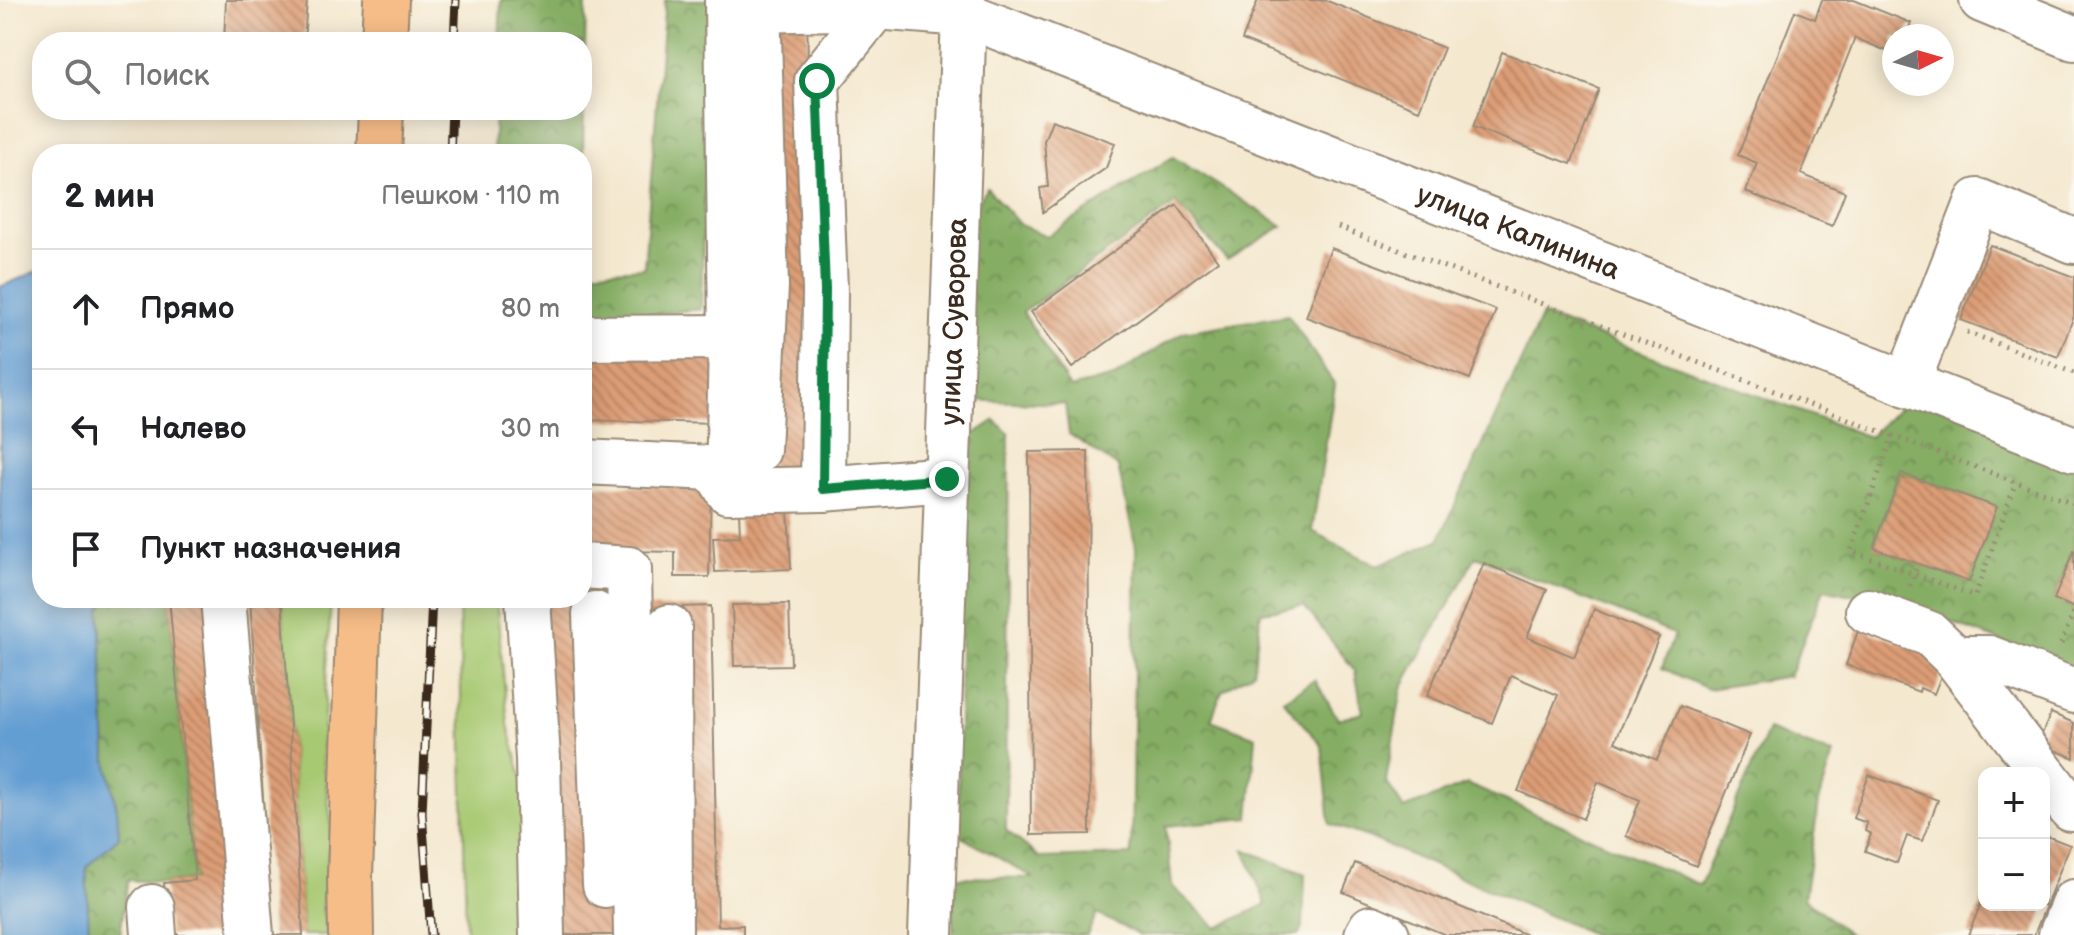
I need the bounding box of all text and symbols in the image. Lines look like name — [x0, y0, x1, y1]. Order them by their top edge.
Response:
north arrow — [1882, 24, 1954, 96]
search box — [32, 32, 592, 120]
icon: search — [60, 54, 104, 98]
text: Поиск — [124, 58, 210, 94]
route start — [799, 63, 835, 99]
text: 2 мин — [64, 176, 155, 217]
street label: улица Калинина — [1412, 178, 1625, 288]
text: Пешком · 110 m — [381, 181, 560, 212]
street label: улица Суворова — [934, 217, 975, 426]
icon: ahead — [64, 287, 108, 331]
text: Прямо — [140, 291, 234, 327]
text: 80 m — [501, 294, 560, 325]
icon: left — [64, 407, 108, 451]
text: Налево — [140, 411, 246, 447]
text: 30 m — [500, 414, 560, 445]
route end — [929, 461, 965, 497]
icon: arrive — [64, 527, 108, 571]
text: Пункт назначения — [140, 531, 401, 567]
map controls — [1978, 767, 2050, 911]
button: + — [1978, 767, 2050, 839]
button: − — [1978, 839, 2050, 911]

